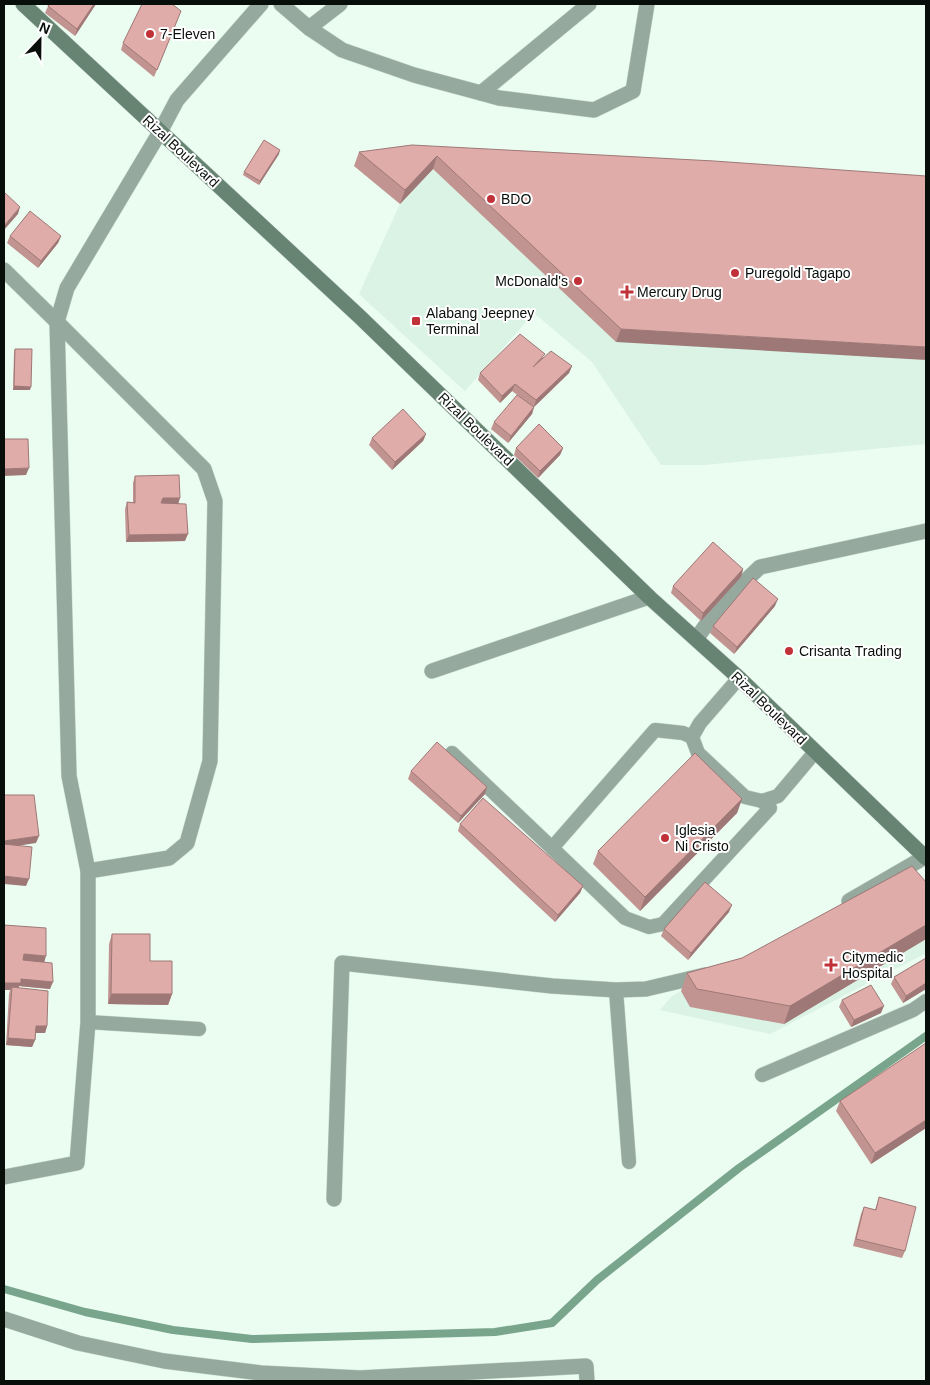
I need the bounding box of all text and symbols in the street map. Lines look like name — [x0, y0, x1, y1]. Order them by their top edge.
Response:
north arrow — [15, 15, 65, 65]
text: N — [37, 19, 53, 37]
place label: 7-Eleven — [160, 26, 215, 42]
marker: 7-Eleven — [144, 28, 156, 40]
street label: Rizal Boulevard — [140, 112, 222, 190]
place label: BDO — [501, 191, 531, 207]
marker: BDO — [485, 193, 497, 205]
place label: Puregold Tagapo — [745, 265, 851, 281]
marker: Puregold Tagapo — [729, 267, 741, 279]
place label: McDonald's — [495, 273, 568, 289]
marker: McDonald's — [572, 275, 584, 287]
place label: Mercury Drug — [637, 284, 722, 300]
marker: Mercury Drug — [621, 286, 633, 298]
place label: Alabang Jeepney Terminal — [426, 305, 534, 337]
marker: Alabang Jeepney Terminal — [410, 315, 422, 327]
street label: Rizal Boulevard — [435, 389, 517, 469]
place label: Crisanta Trading — [799, 643, 902, 659]
marker: Crisanta Trading — [783, 645, 795, 657]
street label: Rizal Boulevard — [728, 668, 810, 748]
place label: Iglesia Ni Cristo — [675, 822, 729, 854]
marker: Iglesia Ni Cristo — [659, 832, 671, 844]
place label: Citymedic Hospital — [842, 949, 903, 981]
marker: Citymedic Hospital — [824, 958, 838, 972]

